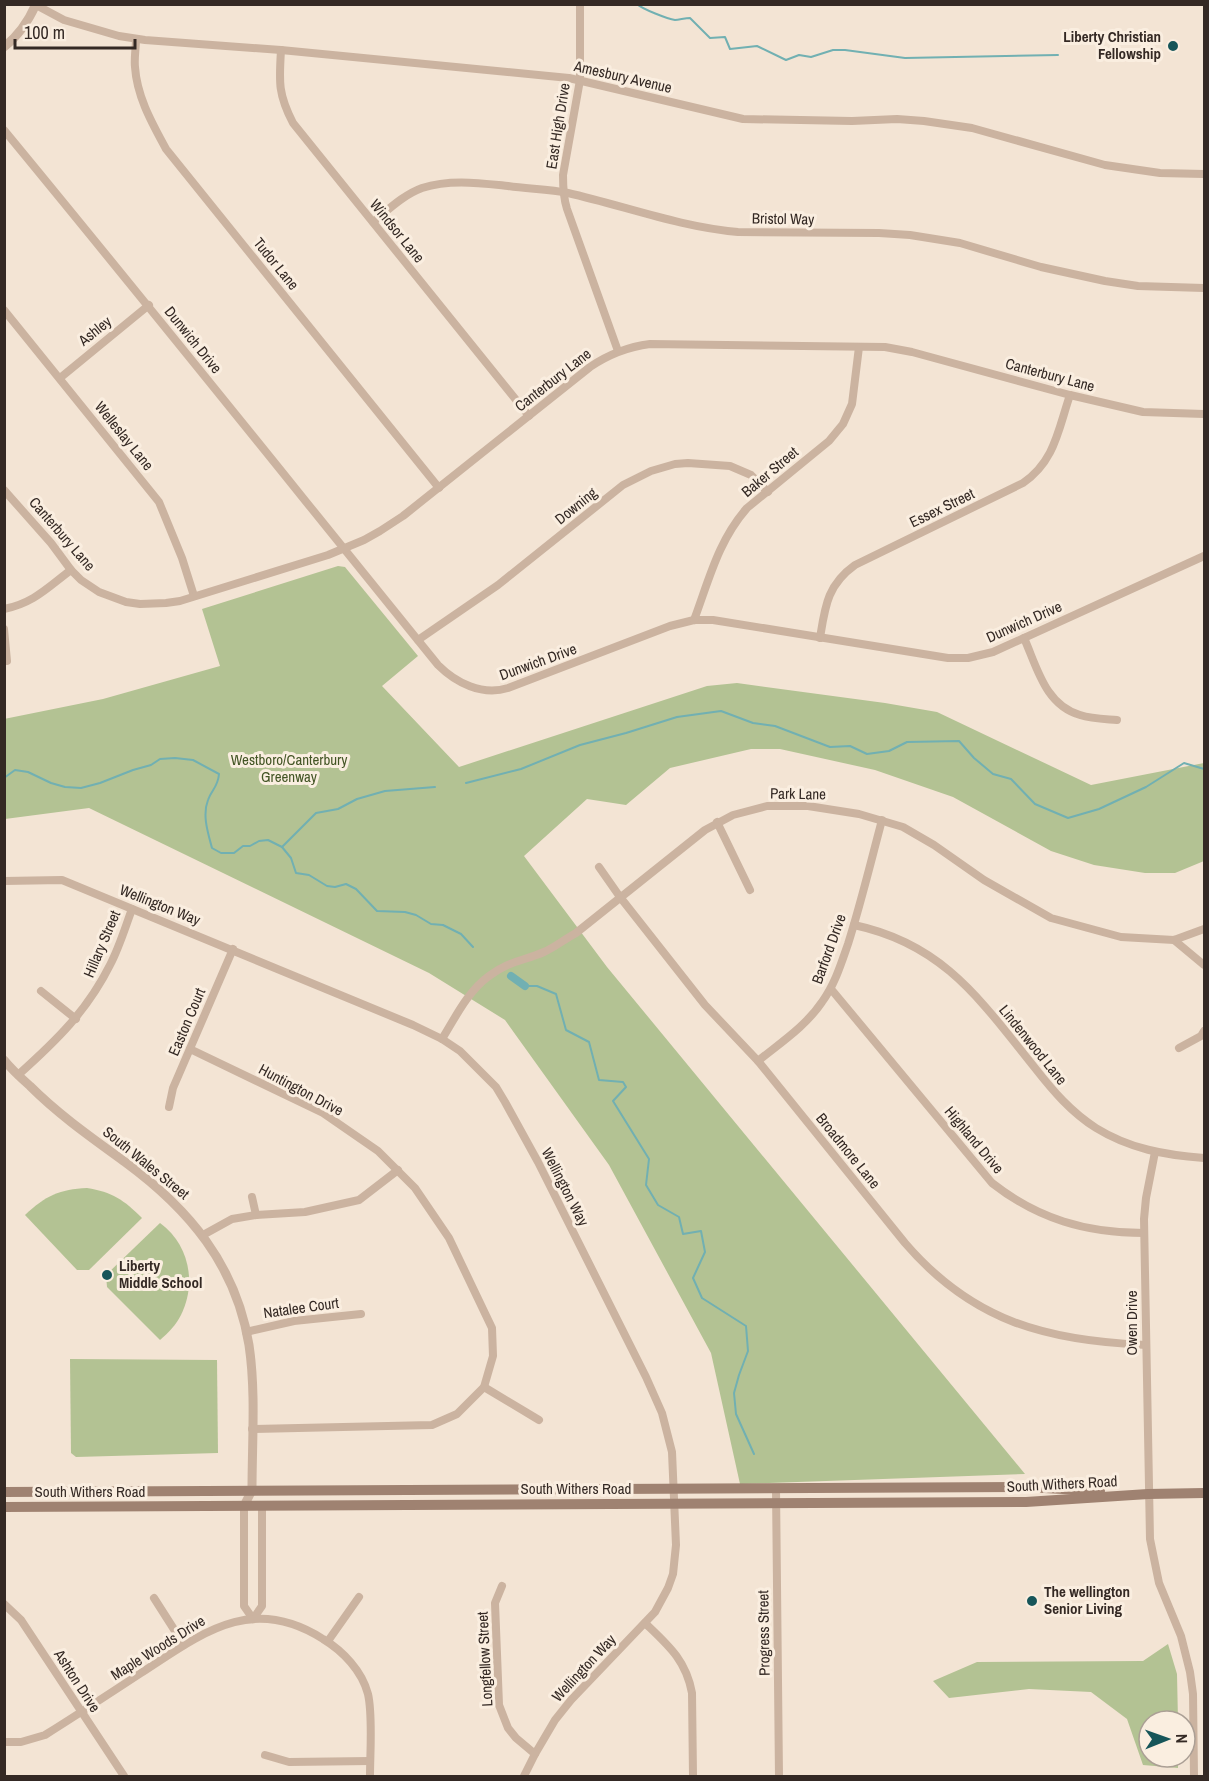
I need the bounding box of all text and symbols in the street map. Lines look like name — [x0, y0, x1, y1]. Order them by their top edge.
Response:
scale bar — [15, 12, 135, 50]
text: 100 m — [24, 20, 65, 45]
place label: Liberty Christian Fellowship — [1063, 26, 1161, 64]
marker: Liberty Christian Fellowship — [1166, 39, 1180, 53]
street label: Amesbury Avenue — [571, 55, 674, 98]
street label: East High Drive — [540, 81, 575, 170]
street label: Windsor Lane — [365, 194, 430, 267]
street label: Bristol Way — [752, 207, 815, 230]
street label: Tudor Lane — [249, 233, 304, 294]
street label: Dunwich Drive — [160, 302, 227, 378]
street label: Ashley — [73, 310, 116, 351]
street label: Canterbury Lane — [510, 343, 595, 416]
street label: Canterbury Lane — [1003, 353, 1097, 397]
street label: Welleslay Lane — [90, 397, 159, 475]
street label: Baker Street — [737, 441, 803, 502]
street label: Downing — [550, 482, 601, 529]
street label: Essex Street — [906, 483, 978, 532]
street label: Canterbury Lane — [24, 492, 100, 575]
street label: Dunwich Drive — [983, 595, 1065, 648]
street label: Dunwich Drive — [496, 638, 579, 685]
park label: Westboro/Canterbury Greenway — [231, 749, 348, 787]
street label: Park Lane — [770, 783, 826, 804]
street label: Wellington Way — [117, 879, 205, 931]
street label: Hillary Street — [78, 906, 125, 981]
street label: Barford Drive — [806, 911, 851, 987]
street label: Easton Court — [163, 984, 210, 1059]
street label: Lindenwood Lane — [994, 1000, 1072, 1089]
street label: Huntington Drive — [255, 1058, 347, 1121]
street label: Highland Drive — [940, 1102, 1009, 1178]
street label: Broadmore Lane — [811, 1108, 885, 1193]
street label: South Wales Street — [99, 1121, 194, 1204]
street label: Wellington Way — [537, 1144, 595, 1230]
place label: Liberty Middle School — [119, 1255, 202, 1293]
marker: Liberty Middle School — [100, 1268, 114, 1282]
street label: Owen Drive — [1121, 1290, 1142, 1355]
street label: Natalee Court — [262, 1292, 341, 1323]
street label: South Withers Road — [1006, 1470, 1118, 1497]
street label: South Withers Road — [521, 1478, 631, 1499]
street label: South Withers Road — [35, 1481, 145, 1502]
place label: The wellington Senior Living — [1044, 1581, 1130, 1619]
street label: Progress Street — [752, 1590, 775, 1676]
marker: The wellington Senior Living — [1025, 1594, 1039, 1608]
street label: Maple Woods Drive — [106, 1610, 209, 1685]
street label: Longfellow Street — [471, 1610, 497, 1707]
street label: Wellington Way — [547, 1629, 621, 1706]
street label: Ashton Drive — [49, 1644, 106, 1716]
north arrow — [1137, 1709, 1197, 1769]
text: N — [1171, 1734, 1193, 1744]

